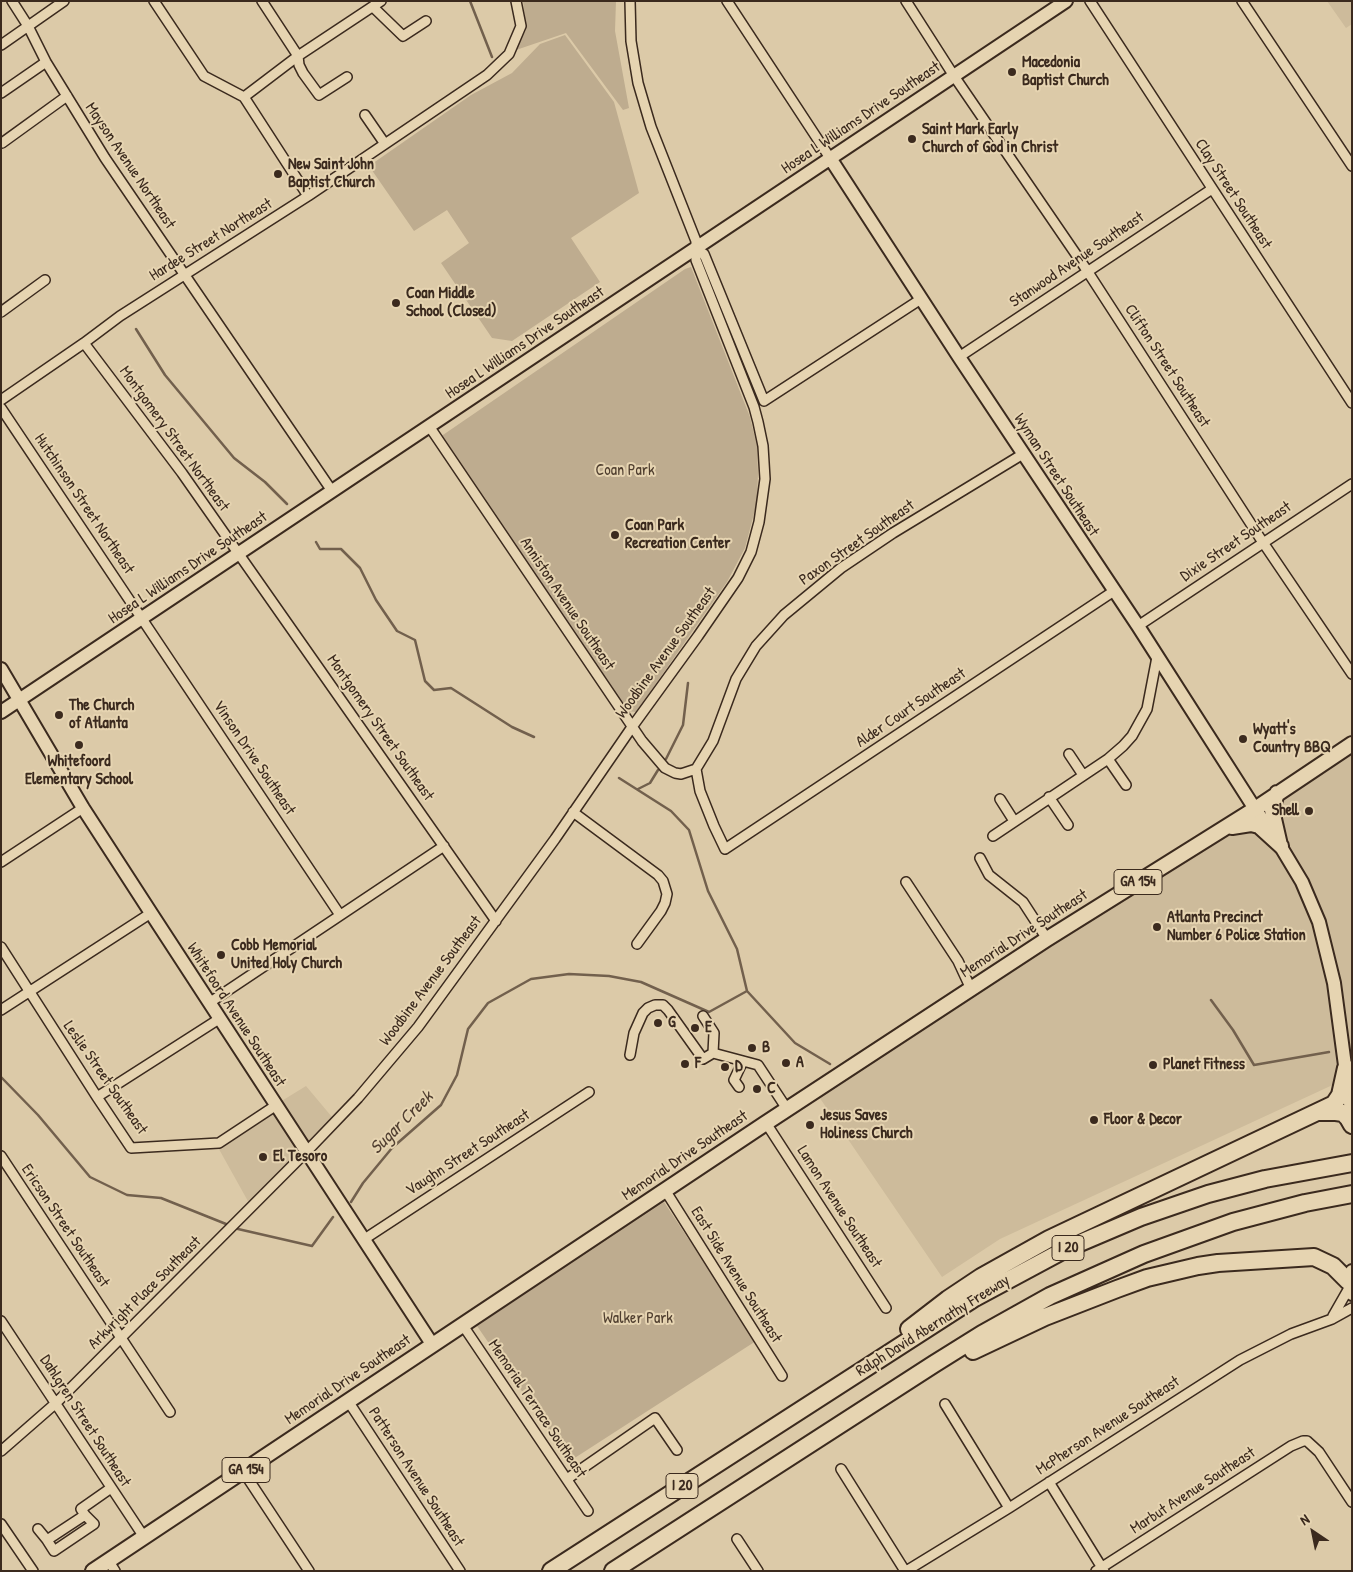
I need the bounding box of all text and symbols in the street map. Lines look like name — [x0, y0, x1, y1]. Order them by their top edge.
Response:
place label: Macedonia Baptist Church — [1022, 53, 1109, 91]
street label: Hosea L Williams Drive Southeast — [778, 58, 944, 178]
marker: Macedonia Baptist Church — [1006, 66, 1018, 78]
street label: Mayson Avenue Northeast — [81, 99, 179, 233]
place label: Saint Mark Early Church of God in Christ — [922, 120, 1058, 158]
marker: Saint Mark Early Church of God in Christ — [906, 133, 918, 145]
street label: Clay Street Southeast — [1190, 135, 1276, 253]
place label: New Saint John Baptist Church — [288, 155, 375, 193]
marker: New Saint John Baptist Church — [272, 168, 284, 180]
street label: Hardee Street Northeast — [146, 194, 276, 286]
street label: Stanwood Avenue Southeast — [1006, 208, 1148, 312]
street label: Hosea L Williams Drive Southeast — [442, 283, 608, 403]
place label: Coan Middle School (Closed) — [406, 284, 497, 322]
marker: Coan Middle School (Closed) — [390, 297, 402, 309]
street label: Clifton Street Southeast — [1120, 301, 1214, 431]
street label: Montgomery Street Northeast — [115, 363, 233, 515]
street label: Wyman Street Southeast — [1009, 410, 1103, 540]
street label: Hutchinson Street Northeast — [30, 430, 138, 578]
park label: Coan Park — [595, 461, 655, 481]
street label: Paxon Street Southeast — [796, 496, 918, 590]
street label: Dixie Street Southeast — [1177, 498, 1295, 586]
street label: Hosea L Williams Drive Southeast — [105, 508, 271, 628]
place label: Coan Park Recreation Center — [625, 516, 730, 554]
marker: Coan Park Recreation Center — [609, 529, 621, 541]
street label: Anniston Avenue Southeast — [515, 534, 619, 674]
street label: Woodbine Avenue Southeast — [612, 584, 720, 722]
street label: Montgomery Street Southeast — [322, 651, 438, 805]
street label: Alder Court Southeast — [852, 664, 970, 752]
place label: The Church of Atlanta — [69, 696, 134, 734]
street label: Vinson Drive Southeast — [209, 697, 299, 819]
marker: The Church of Atlanta — [53, 709, 65, 721]
place label: Wyatt's Country BBQ — [1253, 720, 1331, 758]
marker: Wyatt's Country BBQ — [1237, 733, 1249, 745]
marker: Whitefoord Elementary School — [73, 739, 85, 751]
place label: Whitefoord Elementary School — [25, 752, 133, 790]
place label: Shell — [1272, 801, 1299, 821]
marker: Shell — [1303, 805, 1315, 817]
road number: GA 154 — [1114, 870, 1162, 894]
street label: Memorial Drive Southeast — [957, 886, 1091, 982]
place label: Atlanta Precinct Number 6 Police Station — [1167, 908, 1306, 946]
street label: Woodbine Avenue Southeast — [376, 912, 486, 1050]
marker: Atlanta Precinct Number 6 Police Station — [1151, 921, 1163, 933]
place label: Cobb Memorial United Holy Church — [231, 936, 342, 974]
street label: Whitefoord Avenue Southeast — [182, 939, 290, 1091]
marker: Cobb Memorial United Holy Church — [215, 949, 227, 961]
place label: G — [668, 1013, 676, 1033]
marker: G — [652, 1017, 664, 1029]
street label: Leslie Street Southeast — [59, 1018, 151, 1138]
place label: E — [705, 1018, 712, 1038]
marker: E — [689, 1022, 701, 1034]
place label: B — [762, 1038, 770, 1058]
marker: B — [746, 1042, 758, 1054]
place label: A — [796, 1053, 804, 1073]
place label: F — [695, 1054, 701, 1074]
place label: Planet Fitness — [1163, 1055, 1245, 1075]
place label: D — [735, 1057, 743, 1077]
marker: A — [780, 1057, 792, 1069]
marker: F — [679, 1058, 691, 1070]
marker: Planet Fitness — [1147, 1059, 1159, 1071]
marker: D — [719, 1061, 731, 1073]
place label: C — [767, 1079, 776, 1099]
marker: C — [751, 1083, 763, 1095]
water label: Sugar Creek — [366, 1087, 438, 1159]
street label: Vaughn Street Southeast — [402, 1106, 534, 1200]
place label: Jesus Saves Holiness Church — [820, 1106, 912, 1144]
street label: Memorial Drive Southeast — [618, 1107, 752, 1205]
place label: Floor & Decor — [1104, 1110, 1182, 1130]
marker: Floor & Decor — [1088, 1114, 1100, 1126]
marker: Jesus Saves Holiness Church — [804, 1119, 816, 1131]
street label: Lamon Avenue Southeast — [792, 1142, 886, 1272]
place label: El Tesoro — [273, 1147, 327, 1167]
marker: El Tesoro — [257, 1151, 269, 1163]
street label: Ericson Street Southeast — [17, 1161, 113, 1291]
street label: East Side Avenue Southeast — [686, 1203, 786, 1347]
street label: Arkwright Place Southeast — [84, 1232, 206, 1354]
road number: I 20 — [1052, 1236, 1084, 1260]
street label: Ralph David Abernathy Freeway — [853, 1271, 1013, 1381]
park label: Walker Park — [603, 1309, 673, 1329]
street label: Memorial Drive Southeast — [281, 1331, 415, 1429]
street label: Memorial Terrace Southeast — [484, 1336, 590, 1482]
street label: Dahlgren Street Southeast — [35, 1352, 135, 1490]
street label: McPherson Avenue Southeast — [1033, 1372, 1183, 1480]
street label: Patterson Avenue Southeast — [364, 1404, 468, 1550]
street label: Marbut Avenue Southeast — [1127, 1443, 1259, 1539]
road number: GA 154 — [222, 1458, 270, 1482]
road number: I 20 — [666, 1474, 698, 1498]
north arrow — [1288, 1507, 1338, 1557]
text: N — [1296, 1509, 1313, 1529]

